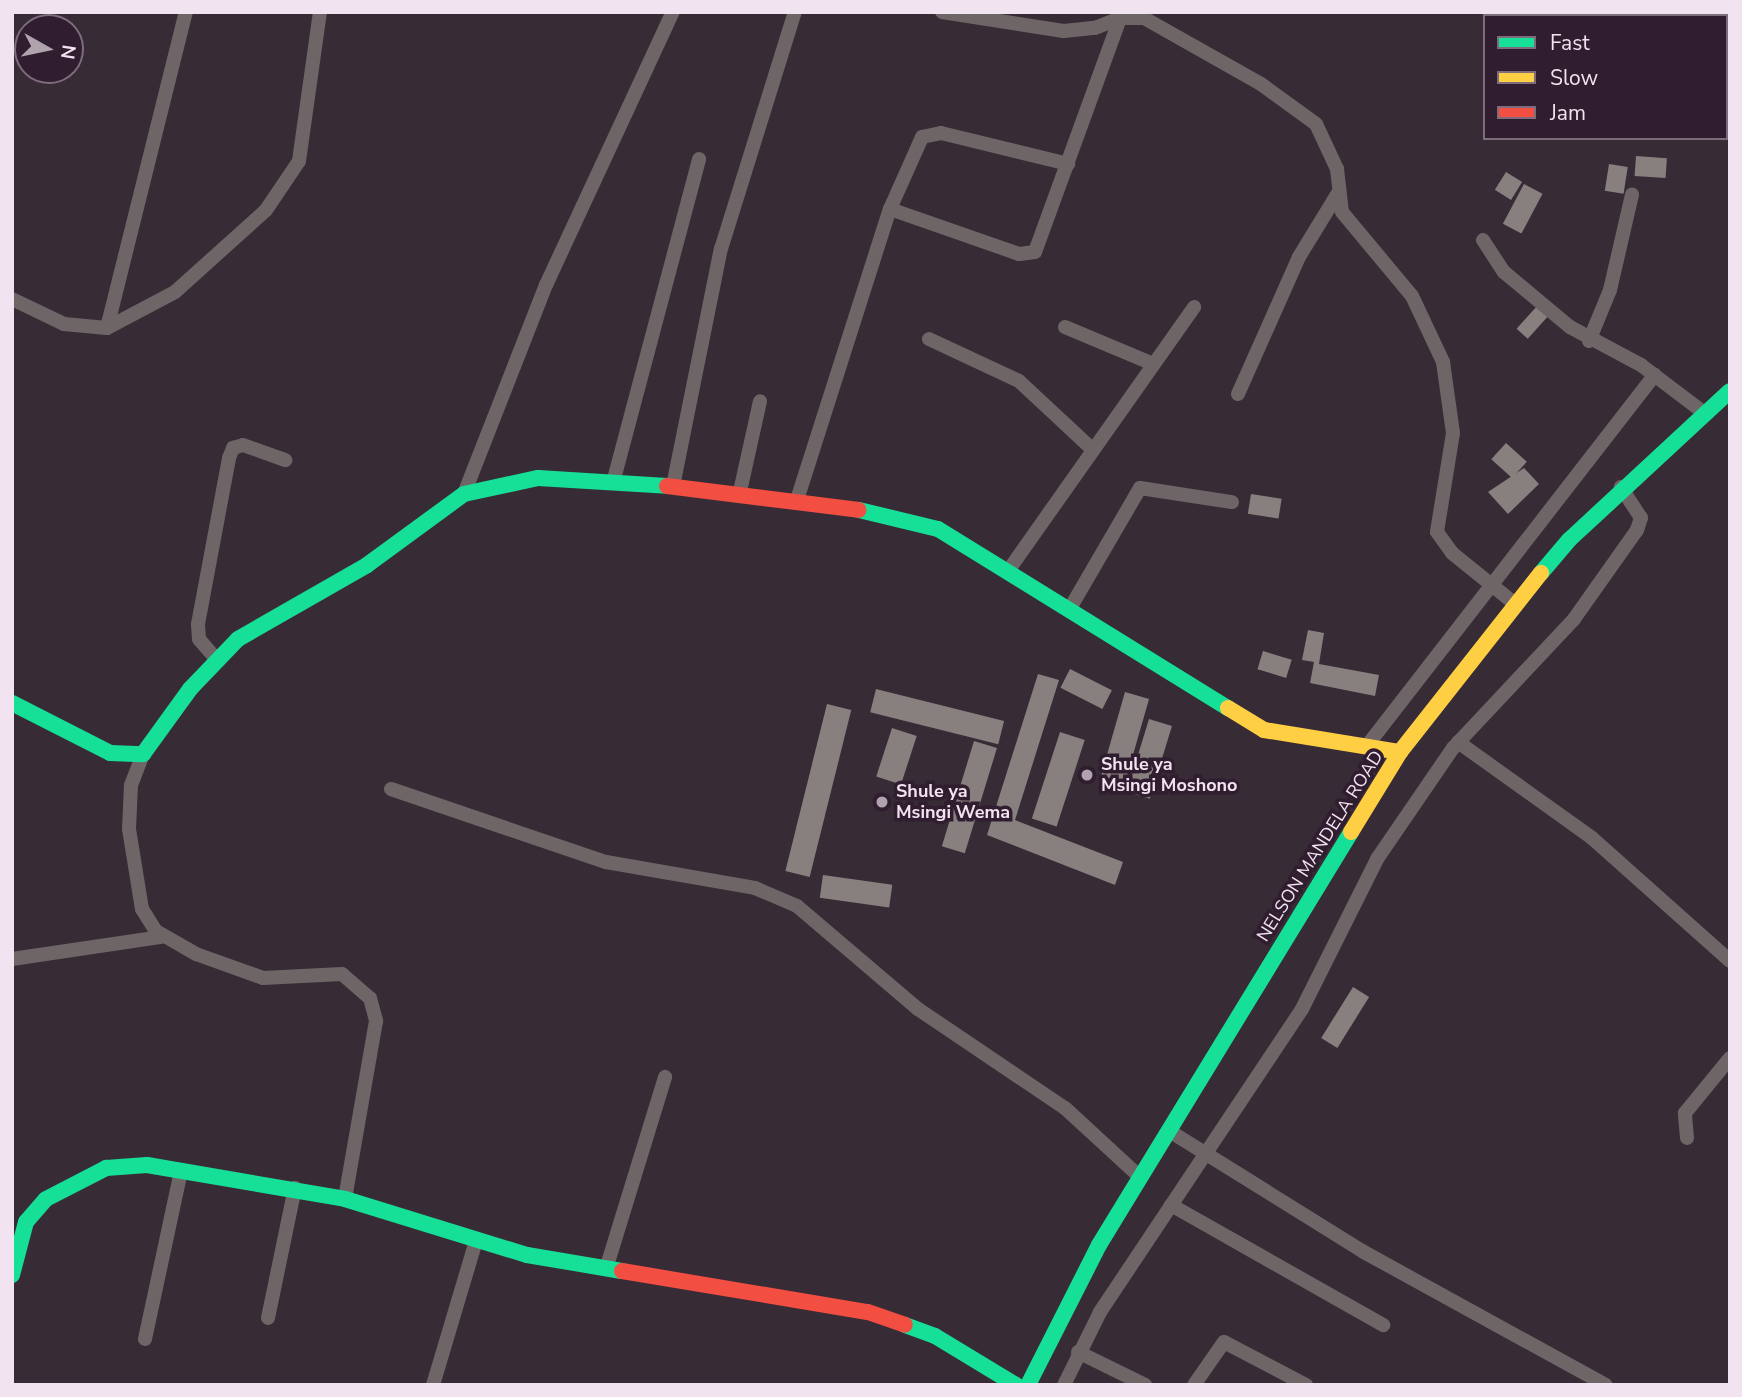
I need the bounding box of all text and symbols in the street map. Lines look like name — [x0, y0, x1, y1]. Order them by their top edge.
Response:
north arrow — [14, 14, 84, 84]
legend — [1483, 14, 1728, 140]
text: Fast — [1550, 29, 1590, 57]
text: N — [54, 43, 82, 61]
text: Slow — [1550, 64, 1598, 92]
text: Jam — [1550, 99, 1586, 127]
street label: NELSON MANDELA ROAD — [1252, 747, 1388, 945]
place label: Shule ya Msingi Moshono — [1101, 754, 1237, 796]
marker: Shule ya Msingi Moshono — [1079, 767, 1095, 783]
place label: Shule ya Msingi Wema — [896, 781, 1010, 824]
marker: Shule ya Msingi Wema — [874, 794, 890, 810]

